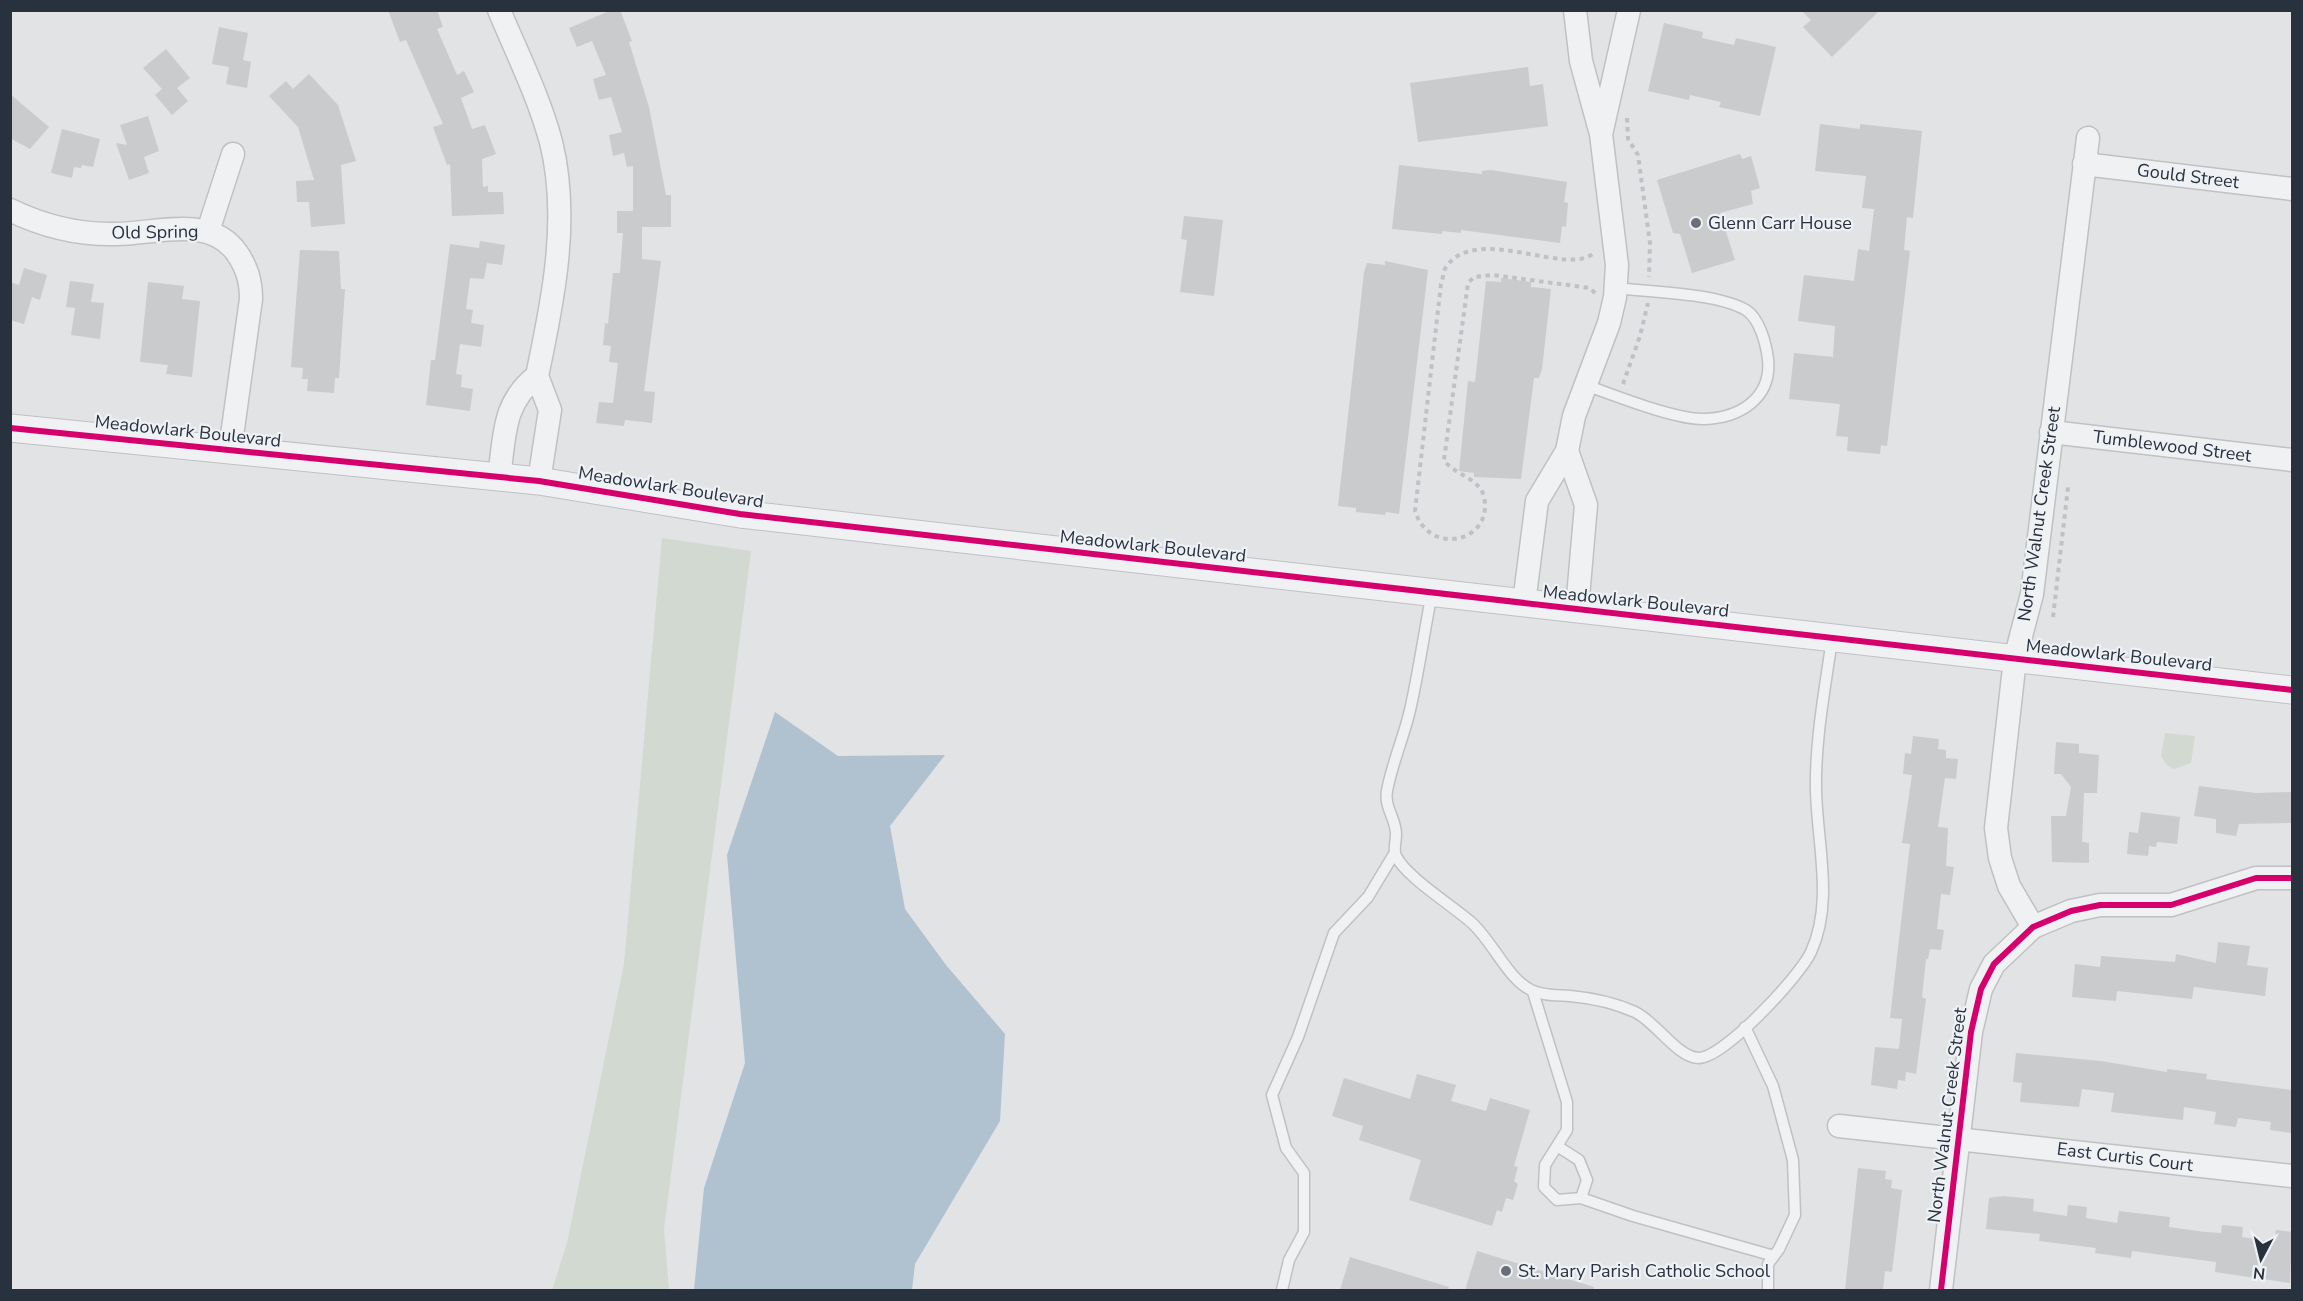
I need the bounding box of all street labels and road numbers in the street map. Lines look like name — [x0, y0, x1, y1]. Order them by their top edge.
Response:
street label: Gould Street — [2136, 158, 2241, 194]
street label: Old Spring — [111, 219, 199, 245]
street label: North Walnut Creek Street — [2012, 404, 2066, 623]
street label: Meadowlark Boulevard — [94, 409, 282, 453]
street label: Tumblewood Street — [2091, 424, 2253, 468]
street label: Meadowlark Boulevard — [577, 460, 765, 514]
street label: Meadowlark Boulevard — [1059, 524, 1247, 568]
street label: Meadowlark Boulevard — [1542, 579, 1730, 623]
street label: Meadowlark Boulevard — [2025, 633, 2213, 677]
street label: North Walnut Creek Street — [1922, 1005, 1972, 1224]
street label: East Curtis Court — [2056, 1137, 2195, 1177]

